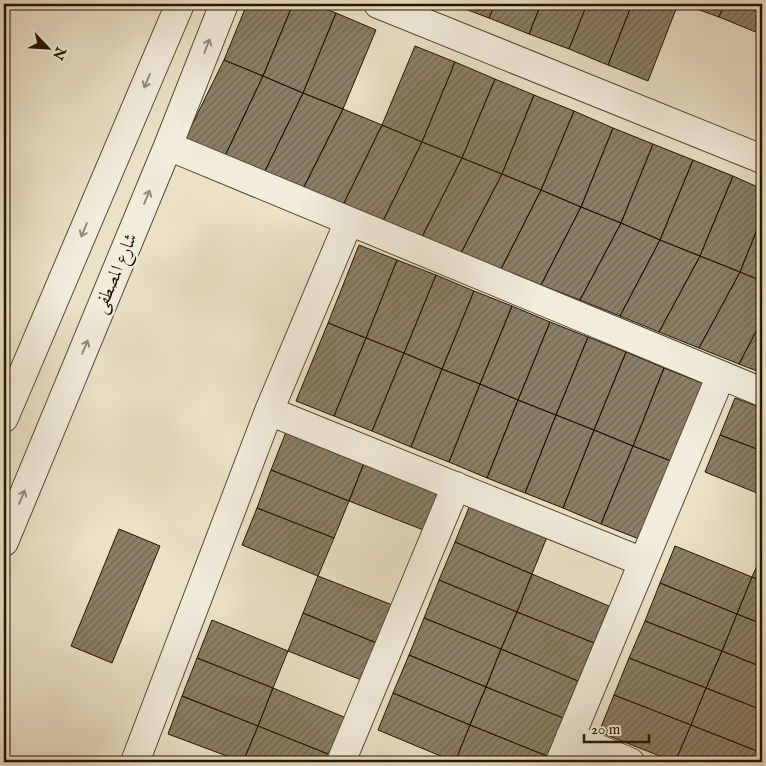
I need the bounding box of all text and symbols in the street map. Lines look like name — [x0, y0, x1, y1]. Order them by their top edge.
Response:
north arrow — [22, 22, 72, 72]
one-way arrow — [203, 39, 212, 54]
text: N — [48, 43, 70, 62]
one-way arrow — [142, 73, 152, 88]
one-way arrow — [143, 190, 152, 205]
one-way arrow — [78, 222, 88, 237]
street label: شارع المصطفى — [89, 230, 145, 318]
one-way arrow — [80, 340, 90, 355]
one-way arrow — [18, 490, 28, 505]
scale bar — [584, 711, 648, 743]
text: 20 m — [591, 720, 621, 739]

